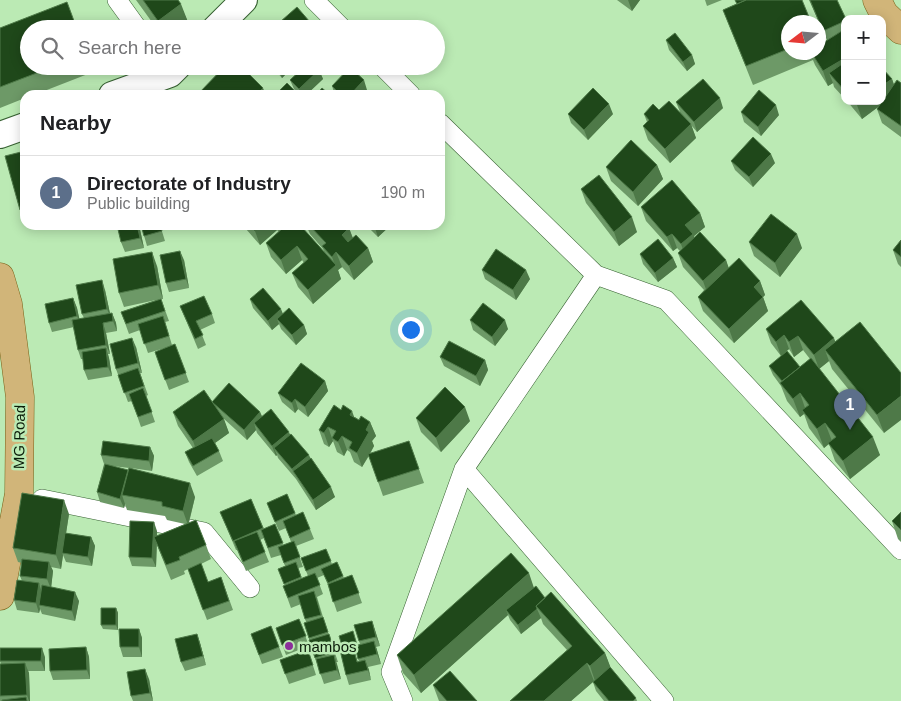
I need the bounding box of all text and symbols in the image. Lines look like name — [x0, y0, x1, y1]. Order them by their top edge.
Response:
north arrow — [781, 15, 826, 60]
map controls — [841, 15, 886, 105]
button: + — [841, 15, 886, 60]
search box — [20, 20, 445, 75]
icon: search — [38, 34, 66, 62]
text: Search here — [78, 37, 182, 58]
button: − — [841, 60, 886, 105]
text: Nearby — [40, 111, 111, 134]
text: Directorate of Industry — [87, 173, 291, 194]
text: 1 — [52, 184, 60, 201]
text: 190 m — [381, 184, 425, 201]
text: Public building — [87, 195, 190, 212]
your location — [398, 317, 424, 343]
pin: 1 — [834, 389, 866, 430]
street label: MG Road — [10, 405, 28, 469]
place label: mambos — [299, 638, 357, 655]
marker: mambos — [283, 640, 295, 652]

